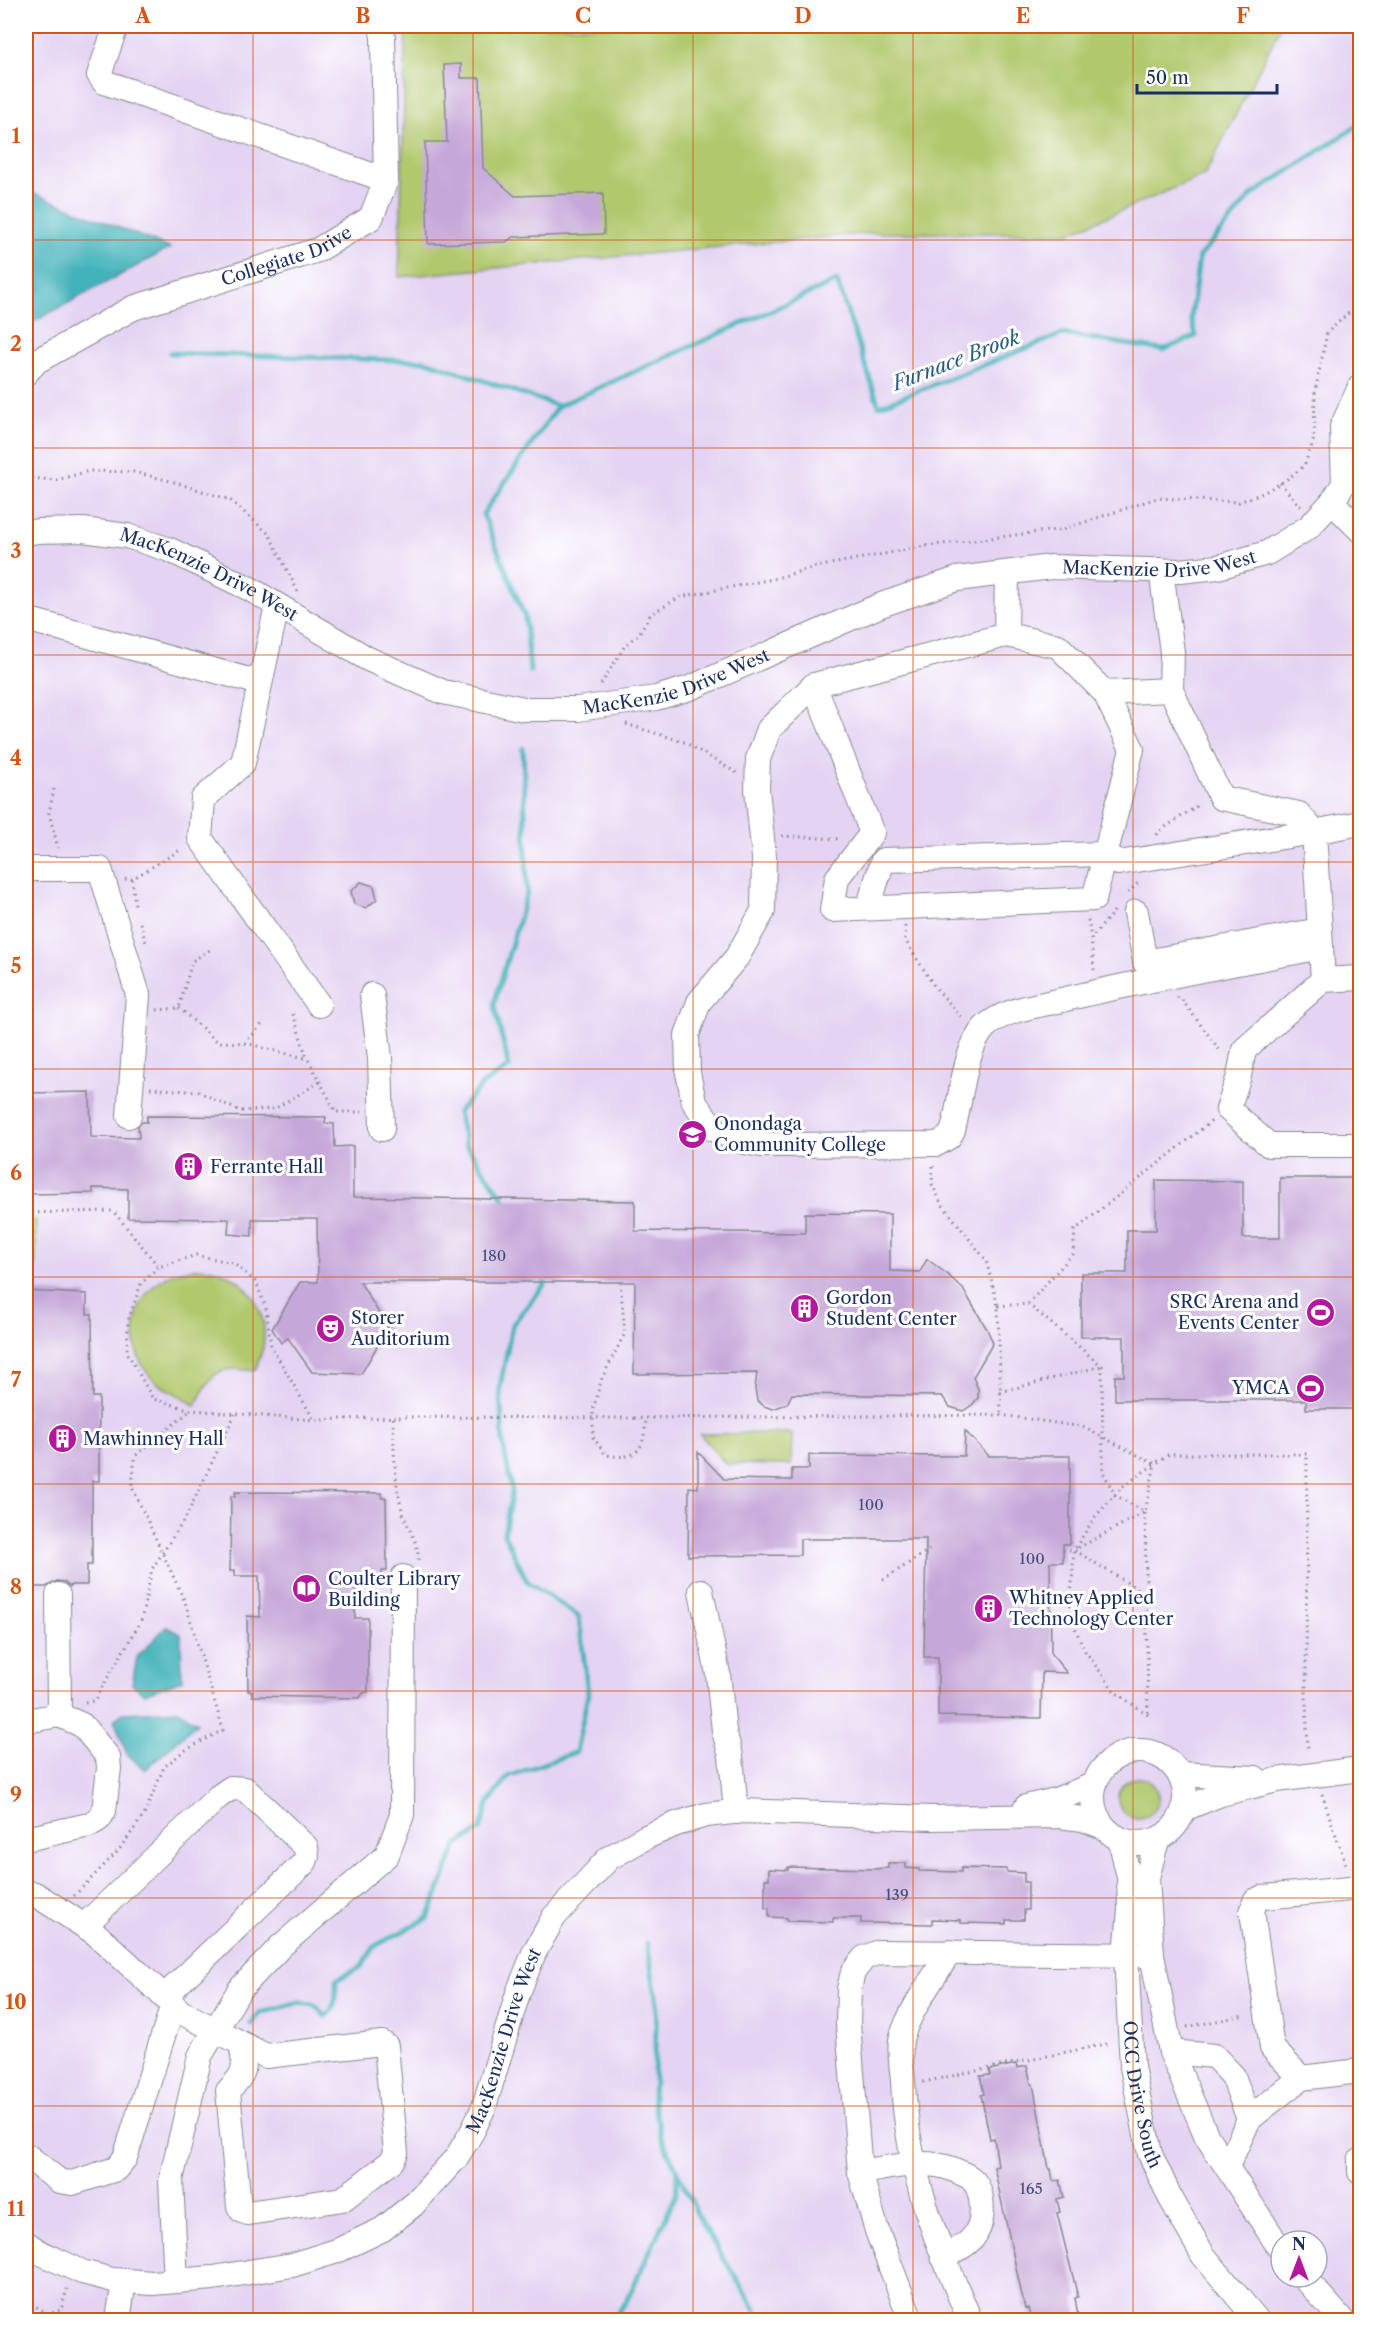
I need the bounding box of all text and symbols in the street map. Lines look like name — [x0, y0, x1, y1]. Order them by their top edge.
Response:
text: A — [134, 4, 151, 28]
text: B — [356, 4, 371, 28]
text: C — [575, 4, 591, 28]
text: D — [794, 4, 812, 28]
text: E — [1016, 4, 1030, 28]
text: F — [1236, 4, 1250, 28]
scale bar — [1137, 57, 1276, 95]
text: 50 m — [1146, 67, 1189, 89]
text: 1 — [12, 124, 21, 148]
street label: Collegiate Drive — [218, 221, 356, 291]
water label: Furnace Brook — [887, 324, 1024, 396]
text: 2 — [10, 332, 22, 356]
street label: MacKenzie Drive West — [117, 523, 302, 626]
text: 3 — [10, 539, 22, 563]
street label: MacKenzie Drive West — [1062, 546, 1259, 582]
street label: MacKenzie Drive West — [581, 644, 773, 719]
text: 4 — [10, 746, 22, 770]
text: 5 — [10, 954, 22, 978]
place label: Onondaga Community College — [714, 1113, 886, 1156]
school or university icon: Onondaga Community College — [677, 1118, 709, 1150]
building icon: Ferrante Hall — [173, 1151, 205, 1183]
place label: Ferrante Hall — [210, 1156, 324, 1178]
text: 6 — [10, 1161, 22, 1185]
house number: 180 — [482, 1246, 506, 1265]
place label: Gordon Student Center — [826, 1287, 957, 1330]
place label: SRC Arena and Events Center — [1169, 1291, 1299, 1334]
building icon: Gordon Student Center — [789, 1292, 821, 1324]
sports icon: SRC Arena and Events Center — [1304, 1296, 1336, 1328]
place label: Storer Auditorium — [350, 1307, 450, 1350]
theatre icon: Storer Auditorium — [314, 1312, 346, 1344]
text: 7 — [11, 1368, 22, 1392]
sports icon: YMCA — [1295, 1372, 1327, 1404]
place label: YMCA — [1231, 1377, 1291, 1399]
building icon: Mawhinney Hall — [46, 1423, 78, 1455]
place label: Mawhinney Hall — [83, 1428, 224, 1450]
house number: 100 — [858, 1495, 884, 1514]
house number: 100 — [1019, 1549, 1045, 1568]
place label: Coulter Library Building — [328, 1568, 462, 1611]
library icon: Coulter Library Building — [291, 1573, 323, 1605]
text: 8 — [10, 1575, 22, 1599]
place label: Whitney Applied Technology Center — [1008, 1587, 1174, 1630]
building icon: Whitney Applied Technology Center — [972, 1592, 1004, 1624]
text: 9 — [10, 1783, 22, 1807]
house number: 139 — [885, 1885, 909, 1904]
street label: MacKenzie Drive West — [462, 1943, 546, 2138]
text: 10 — [5, 1990, 27, 2014]
street label: OCC Drive South — [1119, 2020, 1166, 2172]
house number: 165 — [1019, 2179, 1043, 2198]
text: 11 — [7, 2197, 25, 2221]
north arrow — [1269, 2229, 1329, 2289]
text: N — [1292, 2234, 1306, 2254]

